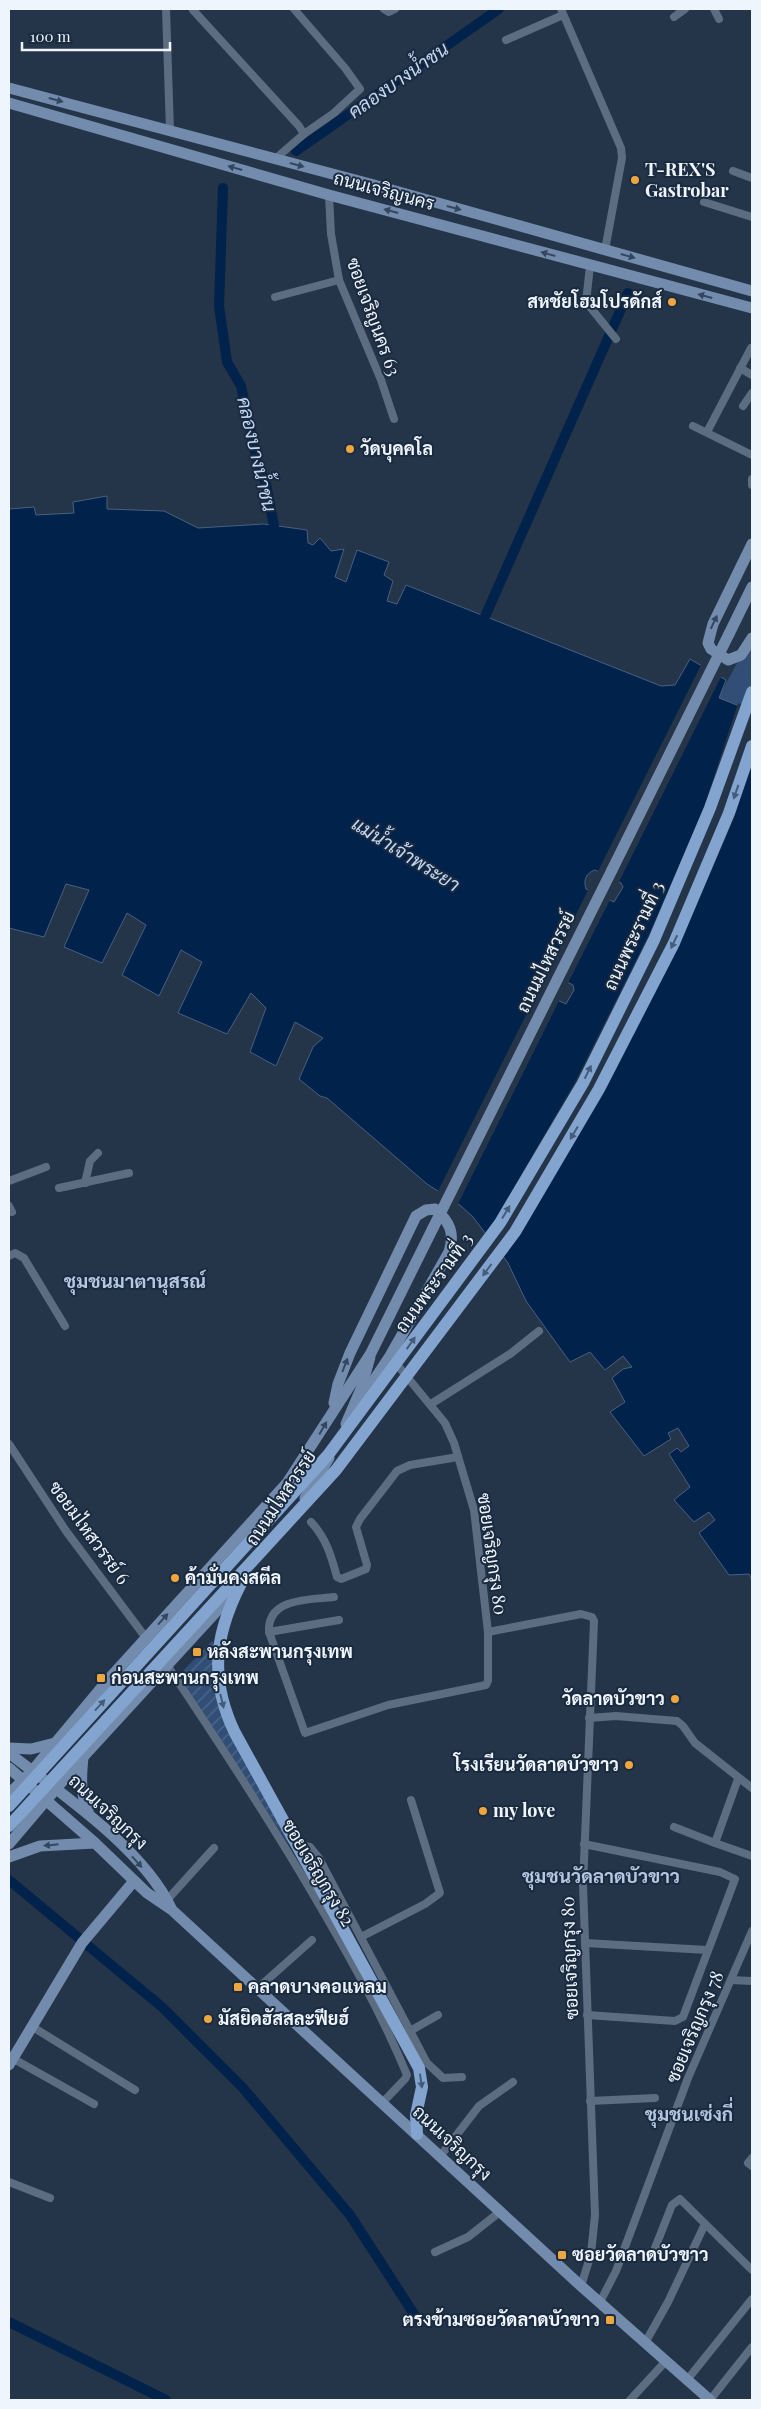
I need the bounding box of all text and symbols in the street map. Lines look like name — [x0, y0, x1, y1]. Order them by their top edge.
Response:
scale bar — [22, 20, 170, 52]
text: 100 m — [30, 26, 71, 46]
water label: คลองบางน้ำชน — [341, 34, 453, 123]
one-way arrow — [48, 97, 63, 105]
place label: T-REX'S Gastrobar — [645, 157, 729, 202]
one-way arrow — [290, 161, 305, 169]
one-way arrow — [227, 163, 242, 171]
street label: ถนนเจริญนคร — [331, 165, 438, 215]
marker: T-REX'S Gastrobar — [629, 174, 641, 186]
one-way arrow — [447, 204, 462, 212]
one-way arrow — [384, 207, 399, 215]
one-way arrow — [541, 249, 556, 257]
one-way arrow — [620, 252, 635, 260]
street label: ซอยเจริญนคร 63 — [341, 254, 406, 379]
place label: สหชัยโฮมโปรดักส์ — [527, 289, 663, 313]
one-way arrow — [698, 292, 713, 300]
marker: สหชัยโฮมโปรดักส์ — [666, 296, 678, 308]
water label: คลองบางน้ำชน — [232, 393, 285, 514]
place label: วัดบุคคโล — [360, 436, 433, 463]
marker: วัดบุคคโล — [344, 443, 356, 455]
one-way arrow — [710, 615, 718, 629]
one-way arrow — [732, 785, 739, 800]
water label: แม่น้ำเจ้าพระยา — [348, 809, 466, 897]
street label: ถนนพระรามที่ 3 — [595, 876, 669, 994]
street label: ถนนมไหสวรรย์ — [510, 907, 580, 1016]
one-way arrow — [669, 935, 678, 950]
one-way arrow — [584, 1064, 592, 1079]
one-way arrow — [569, 1126, 578, 1139]
one-way arrow — [502, 1205, 511, 1218]
street label: ถนนพระรามที่ 3 — [386, 1226, 477, 1337]
one-way arrow — [481, 1263, 492, 1276]
district label: ชุมชนมาตานุสรณ์ — [64, 1267, 207, 1296]
one-way arrow — [406, 1337, 416, 1350]
one-way arrow — [342, 1358, 350, 1372]
one-way arrow — [319, 1421, 327, 1436]
street label: ถนนมไหสวรรย์ — [239, 1445, 321, 1550]
street label: ซอยมไหสวรรย์ 6 — [44, 1476, 136, 1589]
street label: ซอยเจริญกรุง 80 — [472, 1491, 513, 1617]
place label: ค้ามั่นคงสตีล — [185, 1563, 281, 1589]
marker: ค้ามั่นคงสตีล — [169, 1572, 181, 1584]
one-way arrow — [157, 1614, 169, 1626]
place label: หลังสะพานกรุงเทพ — [207, 1639, 353, 1666]
marker: หลังสะพานกรุงเทพ — [191, 1646, 203, 1658]
place label: ก่อนสะพานกรุงเทพ — [111, 1665, 259, 1692]
marker: ก่อนสะพานกรุงเทพ — [95, 1672, 107, 1684]
place label: วัดลาดบัวขาว — [562, 1686, 665, 1710]
marker: วัดลาดบัวขาว — [669, 1693, 681, 1705]
one-way arrow — [218, 1694, 226, 1709]
one-way arrow — [94, 1700, 106, 1712]
place label: โรงเรียนวัดลาดบัวขาว — [453, 1752, 619, 1776]
marker: โรงเรียนวัดลาดบัวขาว — [623, 1759, 635, 1771]
street label: ถนนเจริญกรุง — [63, 1768, 153, 1855]
place label: my love — [493, 1798, 555, 1822]
marker: my love — [477, 1805, 489, 1817]
street label: ซอยเจริญกรุง 82 — [277, 1814, 360, 1931]
one-way arrow — [43, 1841, 59, 1849]
one-way arrow — [131, 1856, 143, 1868]
district label: ชุมชนวัดลาดบัวขาว — [522, 1862, 680, 1891]
street label: ซอยเจริญกรุง 80 — [555, 1896, 584, 2020]
street label: ซอยเจริญกรุง 78 — [660, 1967, 729, 2087]
place label: คลาดบางคอแหลม — [248, 1974, 387, 1998]
marker: คลาดบางคอแหลม — [232, 1981, 244, 1993]
place label: มัสยิดฮัสสละฟียฮ์ — [218, 2006, 350, 2030]
marker: มัสยิดฮัสสละฟียฮ์ — [202, 2013, 214, 2025]
one-way arrow — [417, 2073, 425, 2089]
district label: ชุมชนเซ่งกี่ — [645, 2097, 733, 2129]
street label: ถนนเจริญกรุง — [407, 2099, 497, 2186]
place label: ซอยวัดลาดบัวขาว — [572, 2242, 709, 2266]
marker: ซอยวัดลาดบัวขาว — [556, 2249, 568, 2261]
place label: ตรงข้ามซอยวัดลาดบัวขาว — [403, 2307, 600, 2331]
marker: ตรงข้ามซอยวัดลาดบัวขาว — [604, 2314, 616, 2326]

